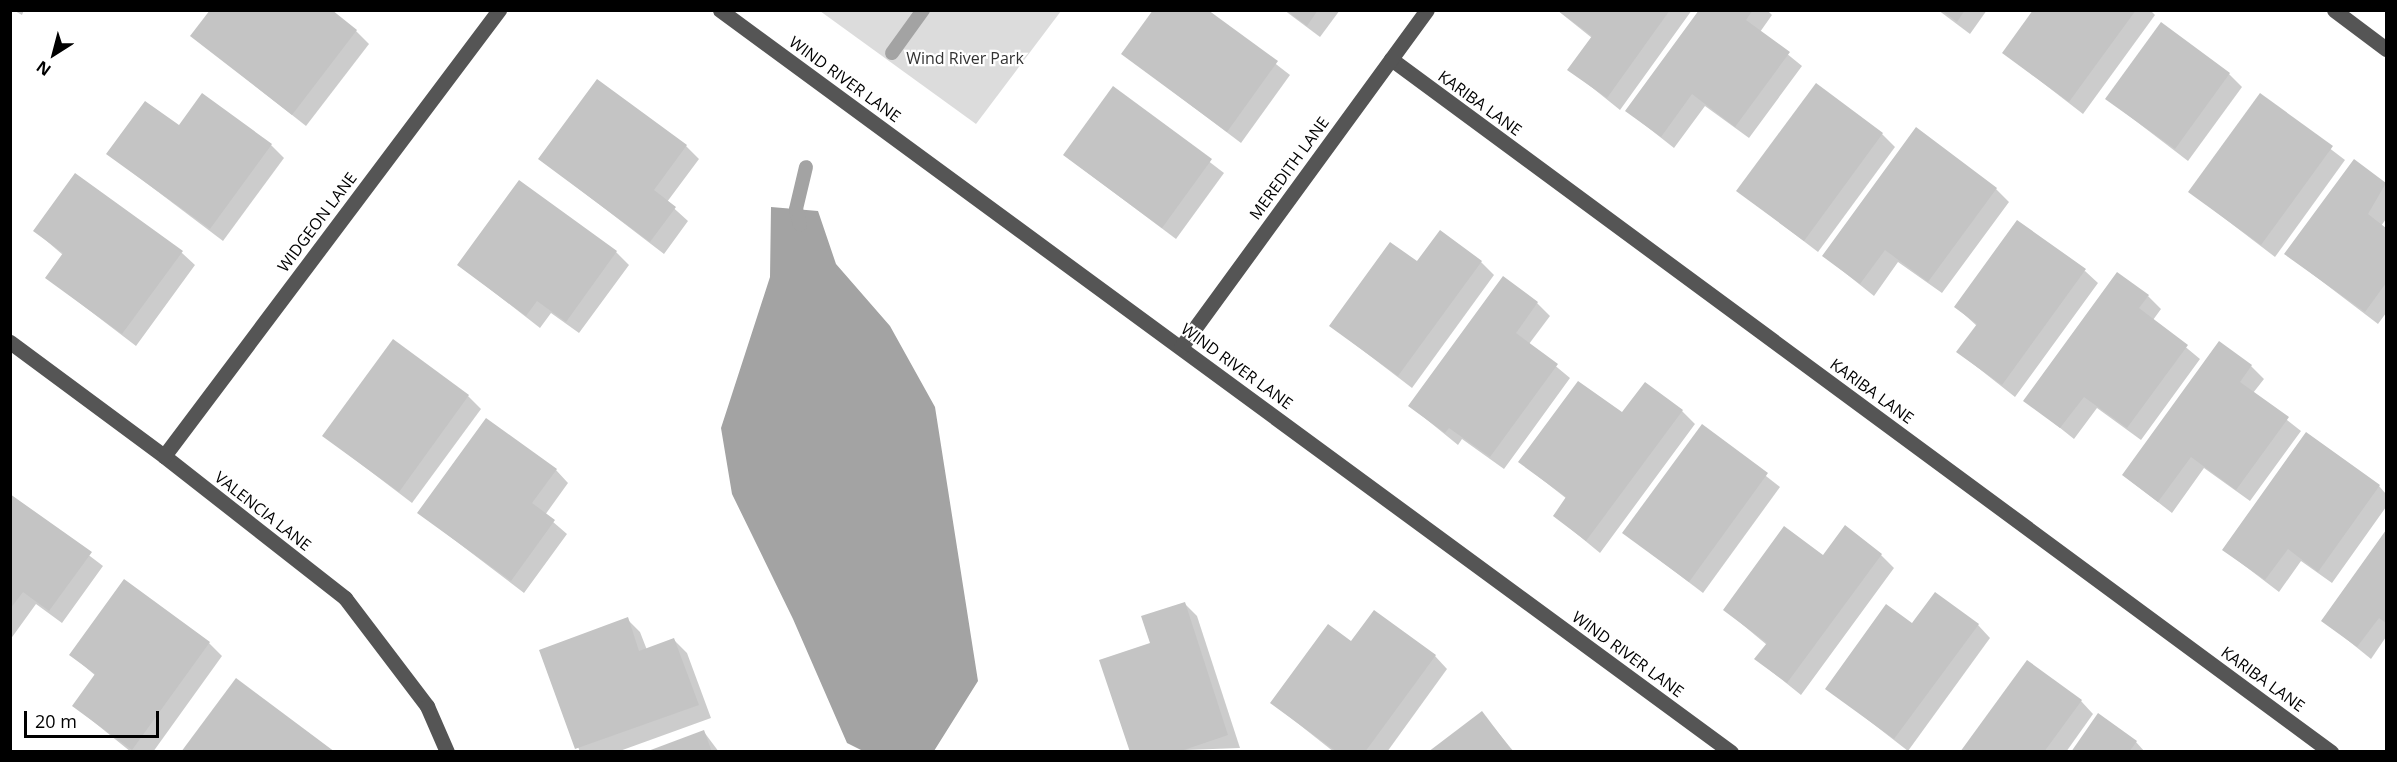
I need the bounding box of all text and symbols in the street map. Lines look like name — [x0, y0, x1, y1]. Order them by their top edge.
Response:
north arrow — [24, 24, 84, 84]
street label: WIND RIVER LANE — [785, 32, 905, 126]
park label: Wind River Park — [906, 48, 1024, 68]
text: N — [32, 56, 55, 81]
street label: KARIBA LANE — [1435, 66, 1525, 140]
street label: MEREDITH LANE — [1245, 113, 1333, 223]
street label: WIDGEON LANE — [273, 169, 361, 275]
street label: WIND RIVER LANE — [1177, 319, 1297, 413]
street label: KARIBA LANE — [1827, 354, 1917, 428]
street label: VALENCIA LANE — [211, 467, 315, 555]
street label: WIND RIVER LANE — [1568, 607, 1688, 701]
street label: KARIBA LANE — [2218, 642, 2308, 716]
scale bar — [27, 699, 162, 737]
text: 20 m — [35, 709, 77, 733]

